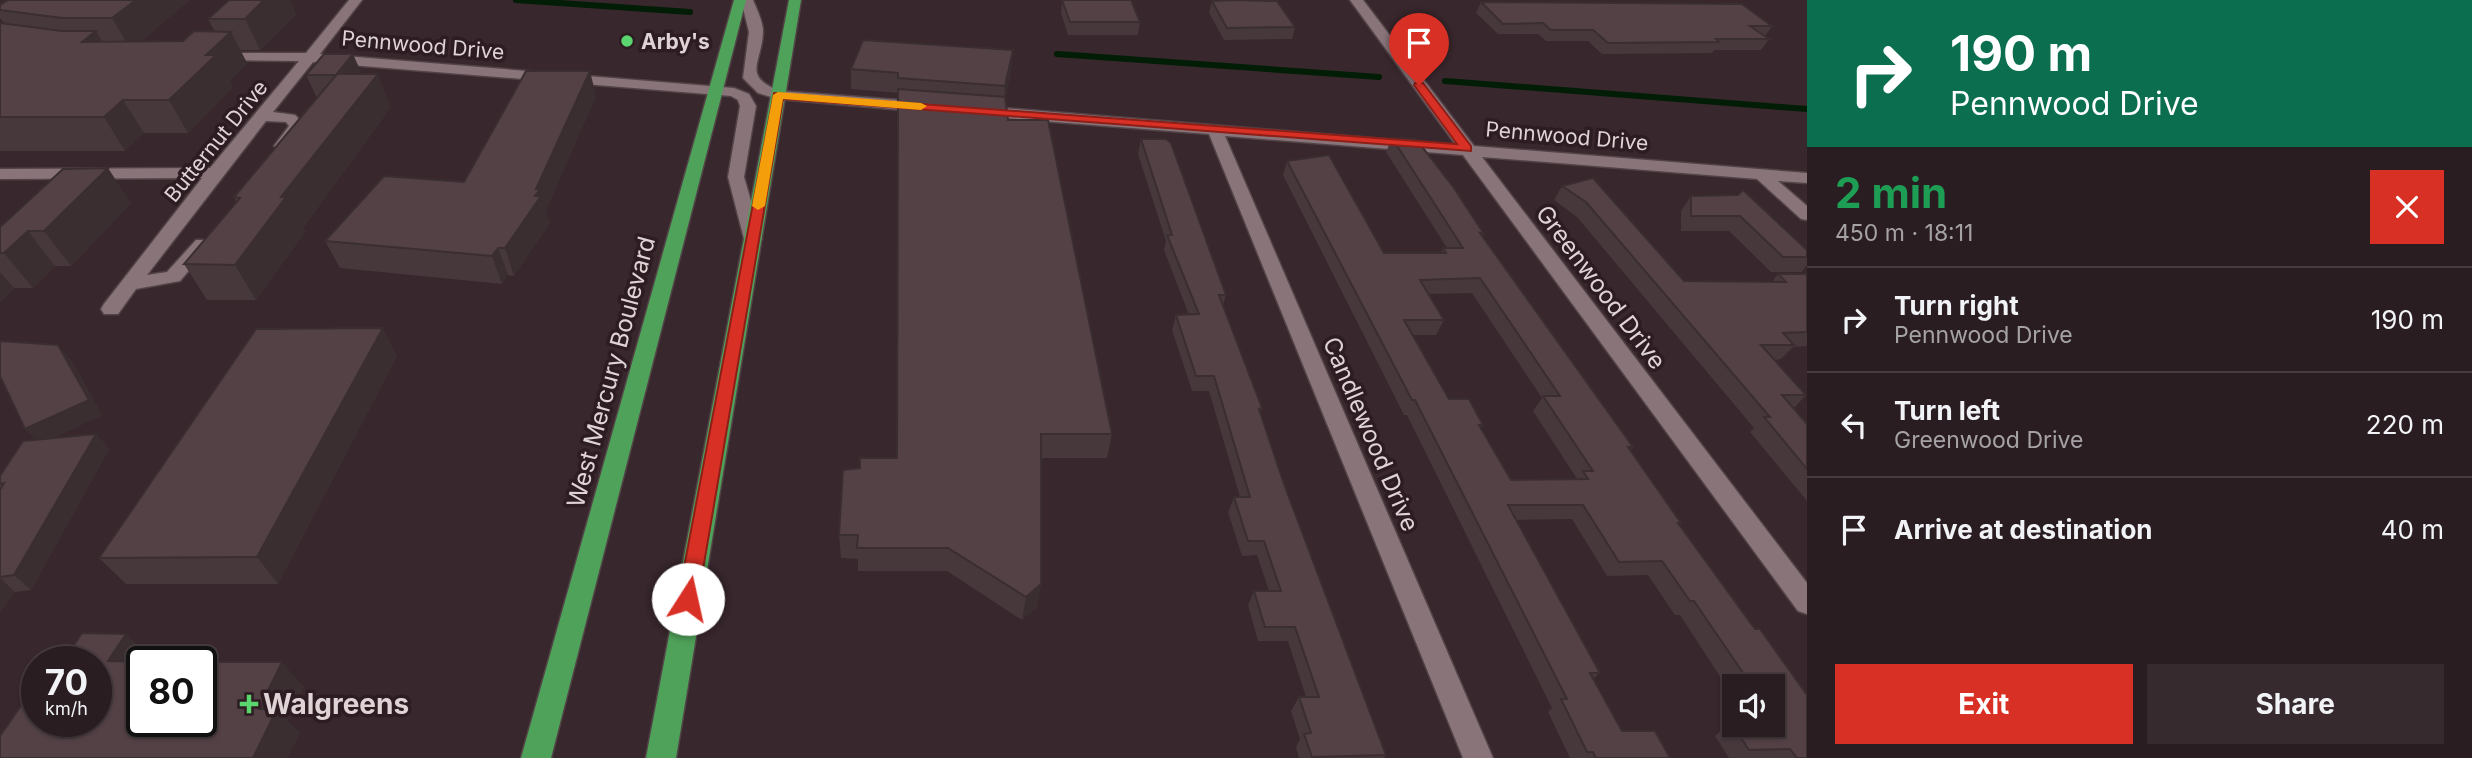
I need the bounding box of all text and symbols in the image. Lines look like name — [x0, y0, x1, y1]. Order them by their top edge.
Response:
pin — [1389, 13, 1449, 85]
icon: arrive — [1400, 24, 1438, 62]
text: 190 m — [1950, 24, 2092, 83]
street label: Pennwood Drive — [341, 25, 505, 65]
icon: right — [1835, 28, 1926, 119]
place label: Arby's — [641, 29, 710, 54]
marker: Arby's — [619, 33, 635, 49]
street label: Butternut Drive — [159, 75, 273, 207]
text: Pennwood Drive — [1950, 84, 2199, 123]
street label: Pennwood Drive — [1485, 116, 1649, 156]
text: 2 min — [1835, 167, 1947, 218]
button: close — [2370, 170, 2444, 244]
street label: Greenwood Drive — [1530, 199, 1672, 375]
text: 450 m · 18:11 — [1835, 219, 1973, 247]
street label: West Mercury Boulevard — [561, 233, 661, 511]
text: Turn right — [1894, 290, 2019, 321]
icon: right — [1835, 301, 1873, 339]
text: 190 m — [2371, 304, 2444, 335]
text: Pennwood Drive — [1894, 321, 2073, 349]
street label: Candlewood Drive — [1317, 332, 1425, 536]
text: Turn left — [1894, 395, 2000, 426]
icon: left — [1835, 406, 1873, 444]
text: 220 m — [2366, 409, 2444, 440]
text: Greenwood Drive — [1894, 426, 2083, 454]
icon: arrive — [1835, 511, 1873, 549]
text: Arrive at destination — [1894, 514, 2153, 545]
text: 40 m — [2381, 514, 2444, 545]
position arrow — [651, 562, 725, 636]
speed limit sign: 80 — [126, 646, 217, 737]
text: 70 — [45, 661, 88, 703]
button: Exit — [1835, 664, 2133, 744]
button: Share — [2147, 664, 2444, 744]
map controls — [1722, 674, 1785, 737]
button: sound — [1722, 674, 1785, 737]
place label: Walgreens — [263, 687, 409, 721]
marker: Walgreens — [241, 696, 257, 712]
text: km/h — [45, 698, 88, 719]

